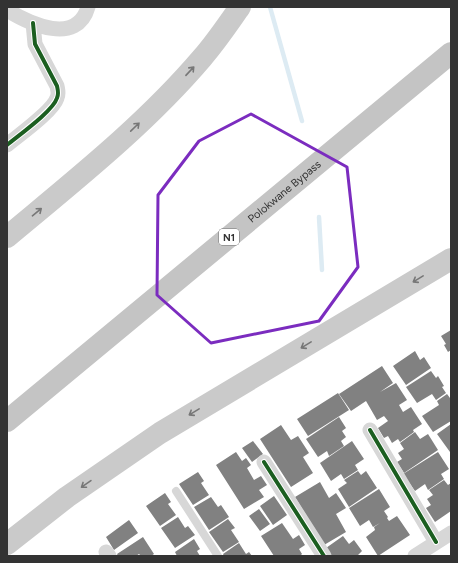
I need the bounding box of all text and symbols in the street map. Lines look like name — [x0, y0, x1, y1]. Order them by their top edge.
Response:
one-way arrow — [186, 66, 195, 76]
one-way arrow — [130, 122, 140, 131]
street label: Polokwane Bypass — [245, 158, 324, 226]
one-way arrow — [32, 207, 42, 216]
road number: N1 — [219, 229, 239, 245]
one-way arrow — [412, 275, 424, 283]
one-way arrow — [300, 342, 312, 350]
one-way arrow — [189, 408, 200, 416]
one-way arrow — [81, 480, 92, 488]

